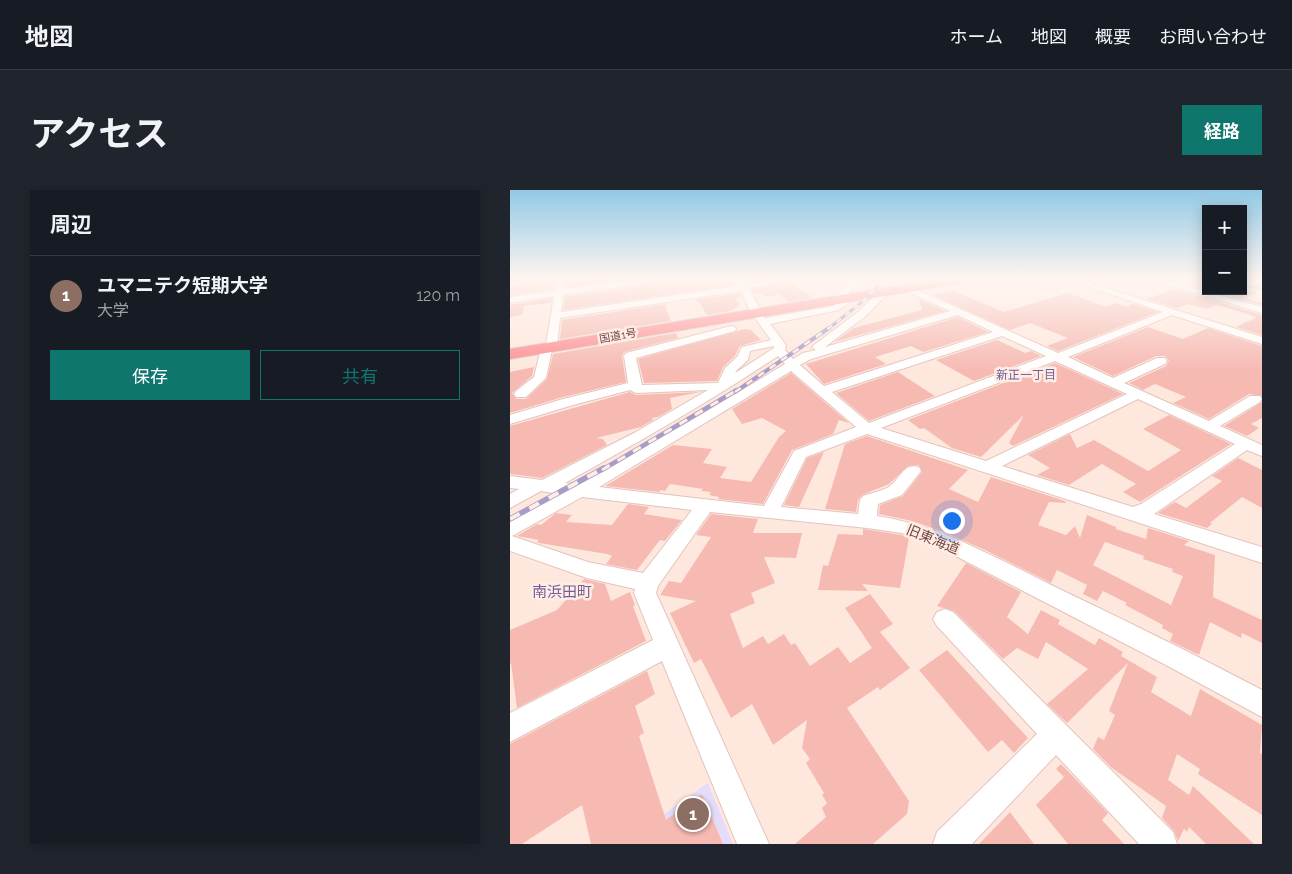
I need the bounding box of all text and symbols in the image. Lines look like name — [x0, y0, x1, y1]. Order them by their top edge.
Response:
text: 地図 — [25, 22, 73, 51]
text: ホーム — [950, 26, 1003, 47]
text: 地図 — [1031, 26, 1067, 47]
text: 概要 — [1095, 26, 1131, 47]
text: お問い合わせ — [1159, 26, 1267, 47]
button: 経路 — [1182, 105, 1262, 155]
text: アクセス — [30, 113, 168, 154]
map controls — [1202, 205, 1247, 295]
button: + — [1202, 205, 1247, 250]
text: 周辺 — [50, 212, 92, 237]
button: − — [1202, 250, 1247, 295]
text: ユマニテク短期大学 — [97, 274, 268, 296]
text: 1 — [62, 286, 70, 305]
text: 120 m — [416, 286, 460, 305]
text: 大学 — [97, 301, 129, 320]
street label: 国道1号 — [598, 326, 638, 346]
button: 保存 — [50, 350, 250, 400]
button: 共有 — [260, 350, 460, 400]
district label: 新正一丁目 — [996, 368, 1056, 382]
your location — [939, 508, 965, 534]
street label: 旧東海道 — [904, 521, 962, 557]
district label: 南浜田町 — [532, 583, 592, 601]
pin: 1 — [677, 795, 709, 833]

